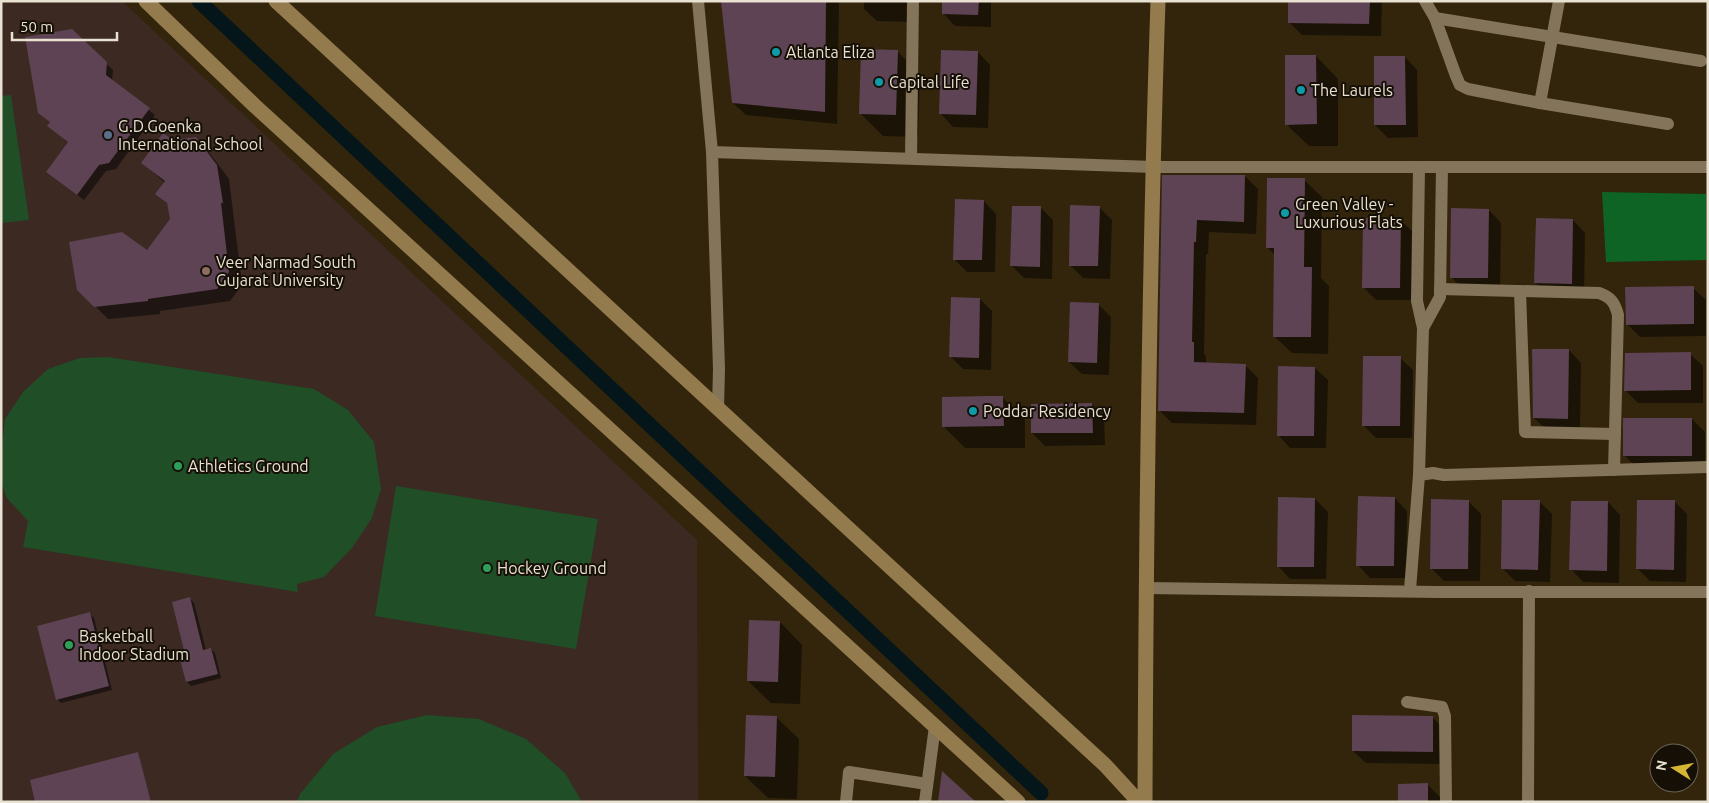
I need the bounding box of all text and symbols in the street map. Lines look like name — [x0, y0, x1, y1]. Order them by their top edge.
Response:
scale bar — [12, 10, 118, 42]
text: 50 m — [20, 18, 53, 35]
place label: Atlanta Eliza — [786, 43, 875, 61]
marker: Atlanta Eliza — [770, 46, 782, 58]
place label: Capital Life — [889, 73, 970, 91]
marker: Capital Life — [873, 76, 885, 88]
place label: The Laurels — [1311, 81, 1393, 99]
marker: The Laurels — [1295, 84, 1307, 96]
place label: G.D.Goenka International School — [118, 117, 262, 153]
marker: G.D.Goenka International School — [102, 129, 114, 141]
place label: Green Valley - Luxurious Flats — [1295, 195, 1403, 231]
marker: Green Valley - Luxurious Flats — [1279, 207, 1291, 219]
place label: Veer Narmad South Gujarat University — [216, 253, 356, 289]
marker: Veer Narmad South Gujarat University — [200, 265, 212, 277]
place label: Poddar Residency — [983, 402, 1111, 420]
marker: Poddar Residency — [967, 405, 979, 417]
place label: Athletics Ground — [188, 457, 309, 475]
marker: Athletics Ground — [172, 460, 184, 472]
place label: Hockey Ground — [497, 559, 607, 577]
marker: Hockey Ground — [481, 562, 493, 574]
place label: Basketball Indoor Stadium — [79, 627, 189, 663]
marker: Basketball Indoor Stadium — [63, 639, 75, 651]
north arrow — [1649, 743, 1699, 793]
text: N — [1652, 759, 1670, 772]

